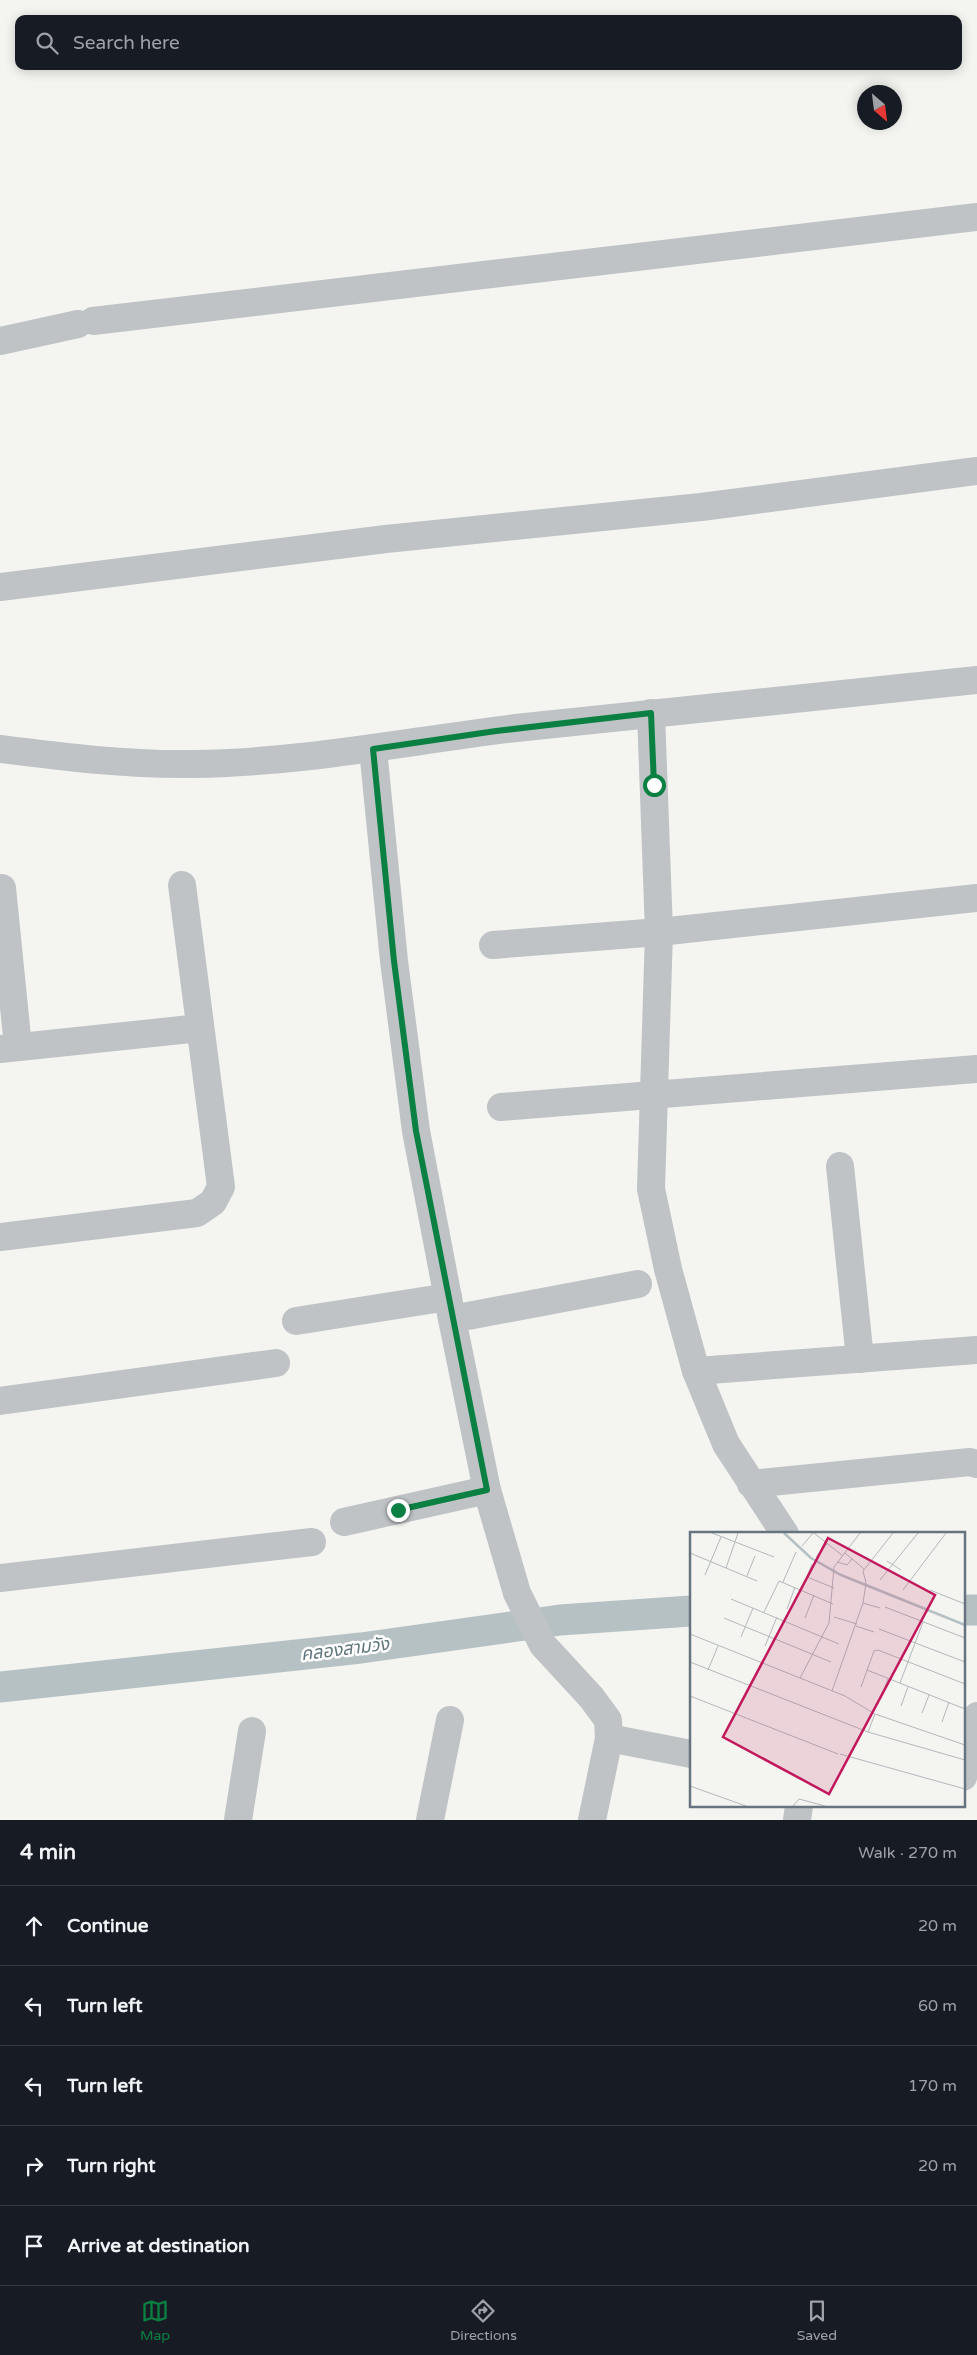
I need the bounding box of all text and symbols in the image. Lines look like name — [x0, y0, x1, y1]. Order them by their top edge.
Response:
search box — [15, 15, 962, 70]
icon: search — [33, 29, 61, 57]
text: Search here — [73, 32, 180, 54]
north arrow — [857, 85, 902, 130]
route start — [643, 774, 666, 797]
route end — [387, 1499, 410, 1522]
inset map — [690, 1532, 964, 1808]
water label: คลองสามวัง — [300, 1633, 392, 1665]
text: 4 min — [20, 1840, 76, 1865]
text: Walk · 270 m — [858, 1843, 957, 1863]
icon: ahead — [20, 1912, 48, 1940]
text: Continue — [67, 1915, 149, 1937]
text: 20 m — [918, 1916, 957, 1936]
icon: left — [20, 1992, 48, 2020]
text: Turn left — [67, 1995, 143, 2017]
text: 60 m — [918, 1996, 957, 2016]
icon: left — [20, 2072, 48, 2100]
text: Turn left — [67, 2075, 143, 2097]
text: 170 m — [908, 2076, 957, 2096]
icon: right — [20, 2152, 48, 2180]
text: Turn right — [67, 2155, 155, 2177]
text: 20 m — [918, 2156, 957, 2176]
icon: arrive — [20, 2232, 48, 2260]
text: Arrive at destination — [67, 2235, 250, 2257]
tab: Map — [140, 2297, 170, 2344]
tab: Directions — [450, 2297, 517, 2344]
tab: Saved — [797, 2297, 837, 2344]

